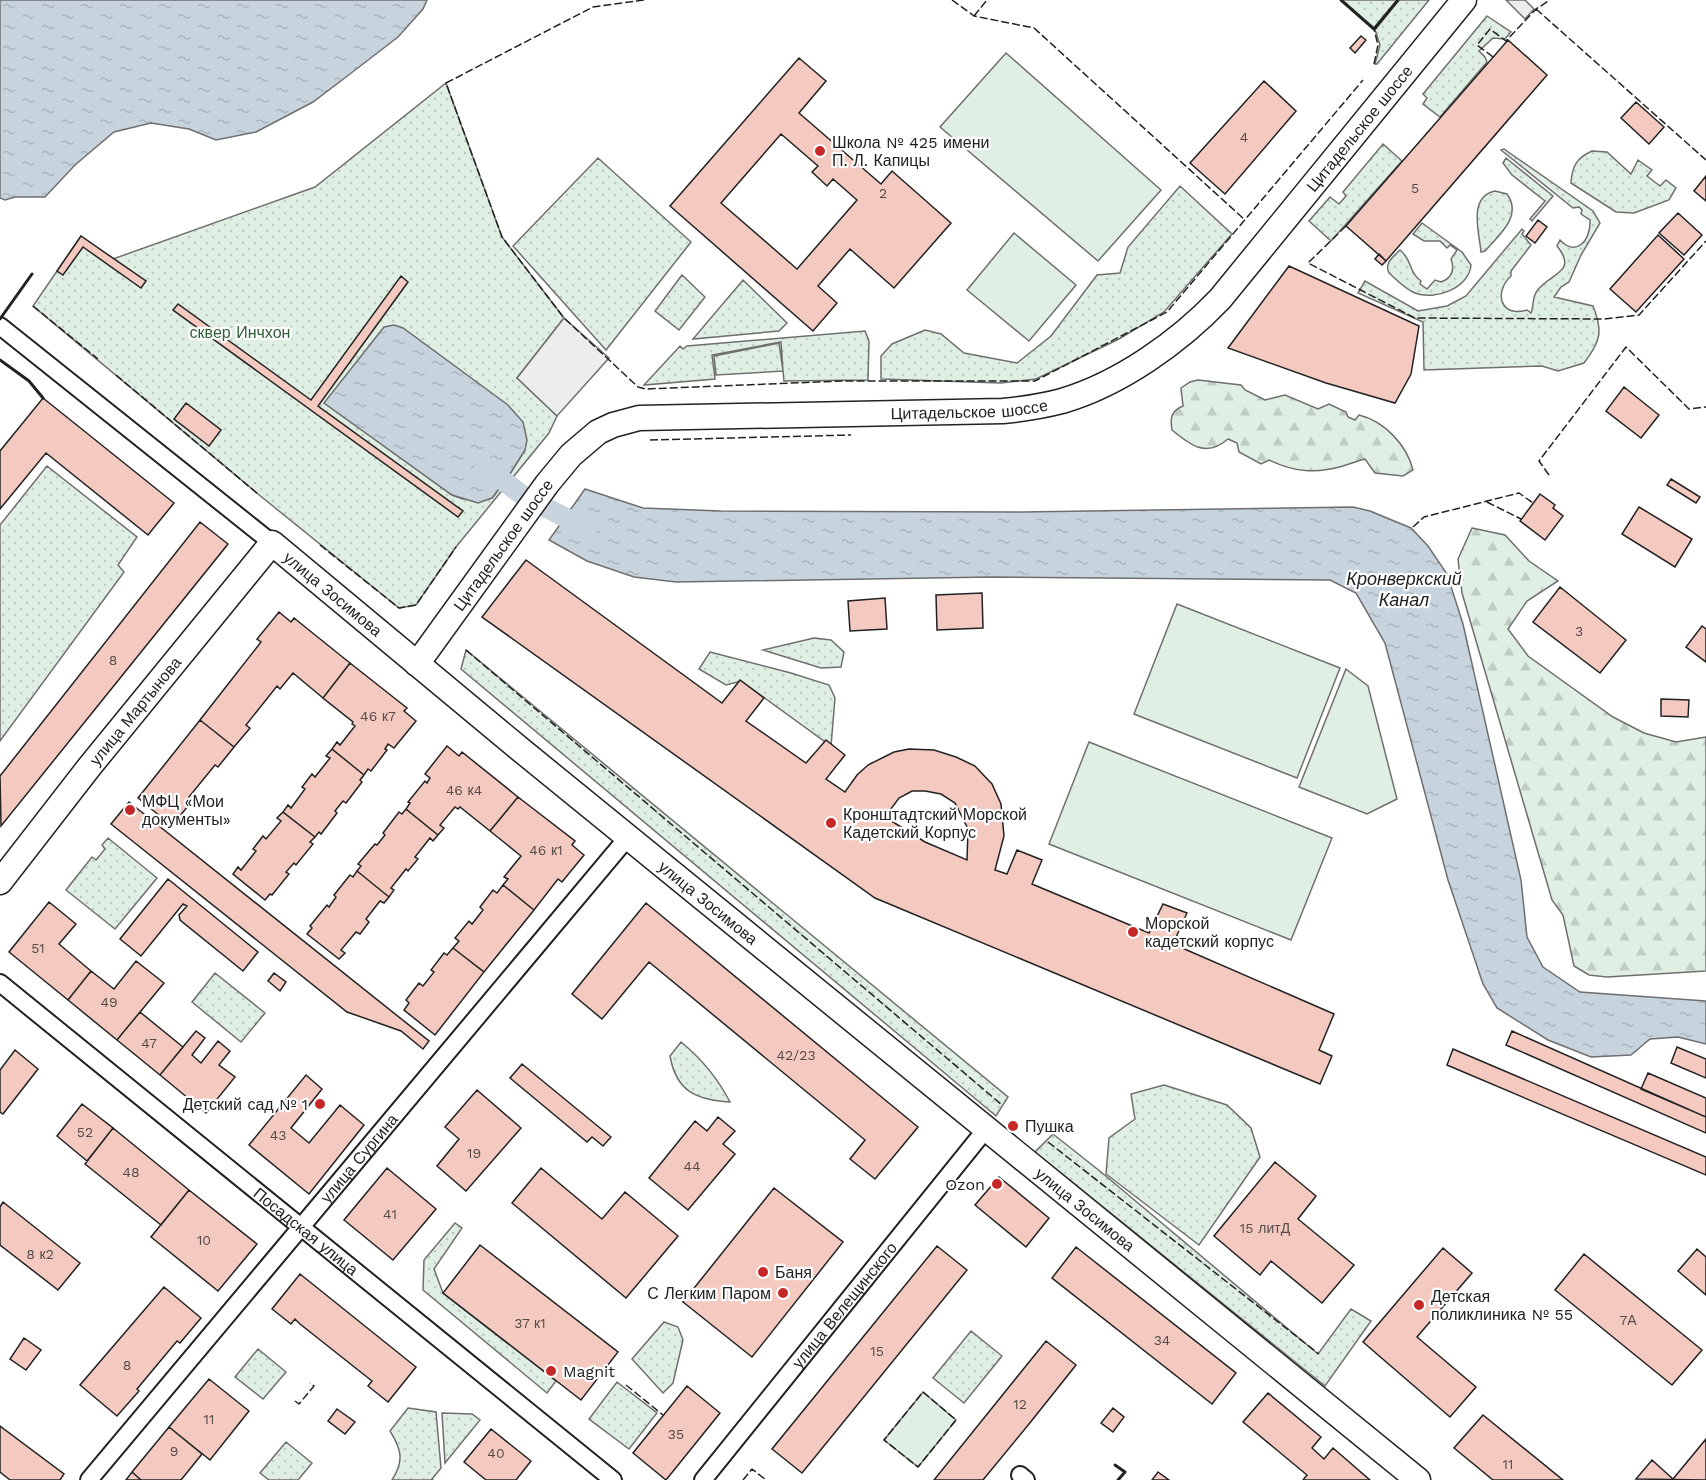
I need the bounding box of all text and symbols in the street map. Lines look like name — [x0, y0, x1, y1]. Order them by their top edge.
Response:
street label: Цитадельское шоссе — [1302, 61, 1417, 195]
house number: 4 — [1240, 129, 1248, 145]
place label: Школа № 425 имени П. Л. Капицы — [832, 133, 990, 170]
marker: Школа № 425 имени П. Л. Капицы — [813, 144, 827, 158]
house number: 5 — [1411, 180, 1419, 196]
house number: 2 — [879, 185, 887, 201]
park label: сквер Инчхон — [190, 323, 290, 342]
street label: Цитадельское шоссе — [890, 395, 1049, 423]
street label: Цитадельское шоссе — [449, 475, 557, 614]
street label: улица Зосимова — [280, 547, 386, 640]
water label: Кронверкский Канал — [1346, 568, 1462, 610]
house number: 3 — [1575, 623, 1583, 639]
house number: 8 — [109, 652, 117, 668]
street label: улица Мартынова — [85, 653, 185, 769]
house number: 46 к7 — [360, 708, 396, 724]
house number: 46 к4 — [446, 782, 482, 798]
place label: МФЦ «Мои документы» — [142, 792, 231, 829]
marker: МФЦ «Мои документы» — [123, 803, 137, 817]
place label: Кронштадтский Морской Кадетский Корпус — [843, 805, 1027, 842]
marker: Кронштадтский Морской Кадетский Корпус — [824, 816, 838, 830]
house number: 46 к1 — [529, 842, 563, 858]
street label: улица Зосимова — [655, 857, 762, 948]
place label: Морской кадетский корпус — [1145, 914, 1274, 951]
marker: Морской кадетский корпус — [1126, 925, 1140, 939]
house number: 51 — [31, 940, 45, 956]
house number: 49 — [100, 994, 118, 1010]
house number: 47 — [141, 1035, 157, 1051]
house number: 42/23 — [776, 1047, 816, 1063]
place label: Детский сад № 1 — [183, 1095, 308, 1114]
marker: Детский сад № 1 — [313, 1097, 327, 1111]
street label: улица Сургина — [316, 1110, 402, 1207]
place label: Пушка — [1025, 1117, 1074, 1136]
marker: Пушка — [1006, 1119, 1020, 1133]
house number: 52 — [77, 1124, 93, 1140]
house number: 43 — [270, 1127, 286, 1143]
house number: 19 — [467, 1145, 481, 1161]
house number: 44 — [683, 1158, 701, 1174]
street label: улица Зосимова — [1032, 1163, 1139, 1255]
house number: 48 — [122, 1164, 140, 1180]
place label: Ozon — [945, 1175, 985, 1194]
marker: Ozon — [990, 1177, 1004, 1191]
street label: Посадская улица — [250, 1183, 362, 1279]
house number: 41 — [383, 1206, 397, 1222]
house number: 15 литД — [1240, 1220, 1291, 1236]
house number: 10 — [197, 1232, 211, 1248]
street label: улица Велещинского — [788, 1238, 901, 1372]
house number: 8 к2 — [26, 1246, 54, 1262]
place label: Баня — [775, 1263, 812, 1282]
marker: Баня — [756, 1265, 770, 1279]
place label: С Легким Паром — [647, 1284, 771, 1303]
marker: С Легким Паром — [776, 1286, 790, 1300]
place label: Детская поликлиника № 55 — [1431, 1287, 1573, 1324]
marker: Детская поликлиника № 55 — [1412, 1298, 1426, 1312]
house number: 7А — [1619, 1312, 1637, 1328]
house number: 37 к1 — [514, 1315, 546, 1331]
house number: 34 — [1154, 1332, 1170, 1348]
house number: 15 — [870, 1343, 884, 1359]
house number: 8 — [123, 1357, 131, 1373]
place label: Magnit — [563, 1362, 615, 1381]
marker: Magnit — [544, 1364, 558, 1378]
house number: 12 — [1013, 1396, 1027, 1412]
house number: 11 — [204, 1411, 214, 1427]
house number: 35 — [668, 1426, 684, 1442]
house number: 9 — [170, 1443, 178, 1459]
house number: 40 — [487, 1445, 505, 1461]
house number: 11 — [1503, 1456, 1513, 1472]

